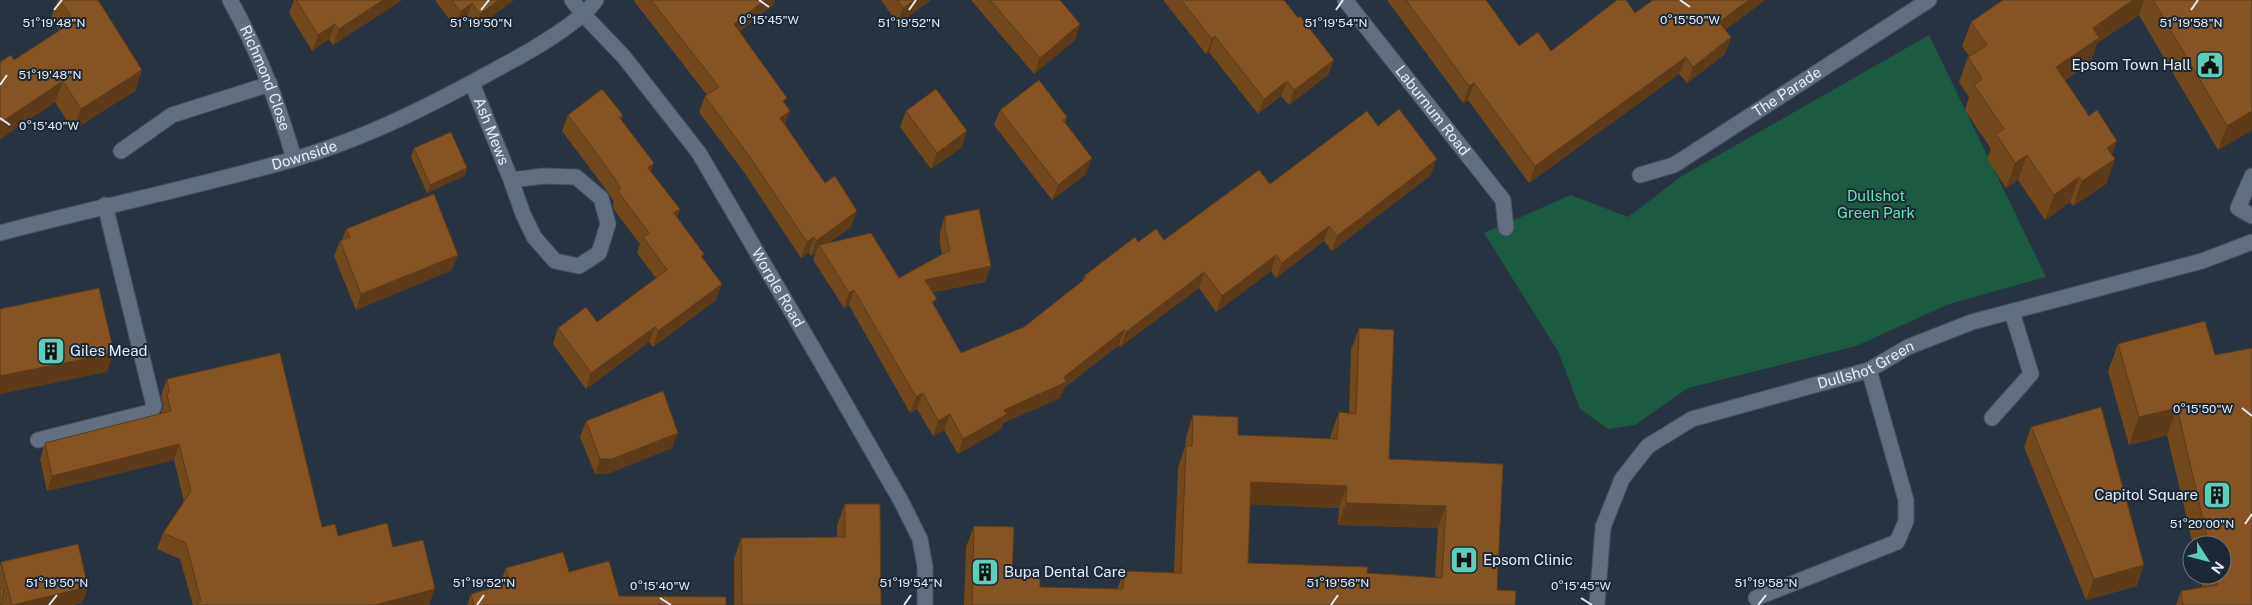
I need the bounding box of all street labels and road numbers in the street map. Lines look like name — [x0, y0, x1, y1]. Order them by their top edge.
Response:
street label: Richmond Close — [237, 22, 294, 133]
street label: Laburnum Road — [1392, 62, 1474, 159]
street label: The Parade — [1749, 63, 1824, 120]
street label: Ash Mews — [471, 95, 513, 167]
street label: Downside — [269, 137, 339, 173]
street label: Worple Road — [748, 245, 808, 330]
street label: Dullshot Green — [1815, 337, 1916, 392]

